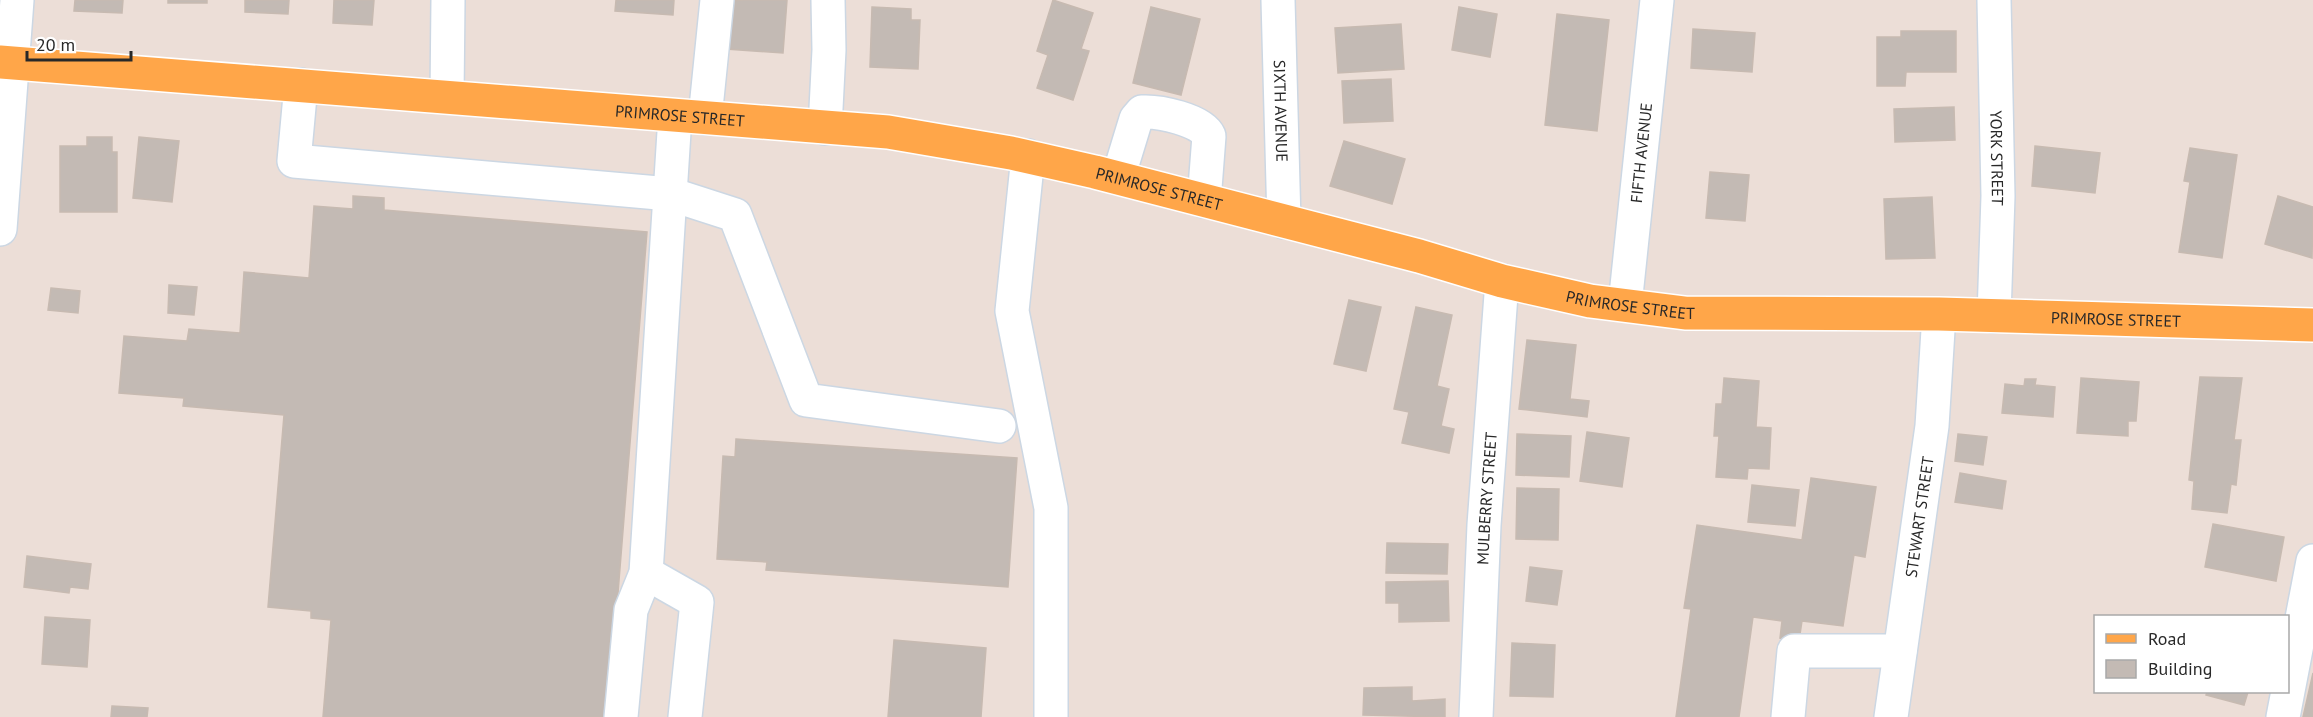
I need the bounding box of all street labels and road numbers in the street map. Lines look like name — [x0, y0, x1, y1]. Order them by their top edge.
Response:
street label: SIXTH AVENUE — [1270, 60, 1292, 162]
street label: PRIMROSE STREET — [614, 101, 746, 131]
street label: FIFTH AVENUE — [1626, 102, 1656, 204]
street label: YORK STREET — [1986, 110, 2008, 206]
street label: PRIMROSE STREET — [1094, 163, 1225, 215]
street label: PRIMROSE STREET — [1564, 286, 1695, 323]
street label: PRIMROSE STREET — [2051, 307, 2181, 331]
street label: MULBERRY STREET — [1472, 431, 1501, 565]
street label: STEWART STREET — [1901, 455, 1938, 579]

